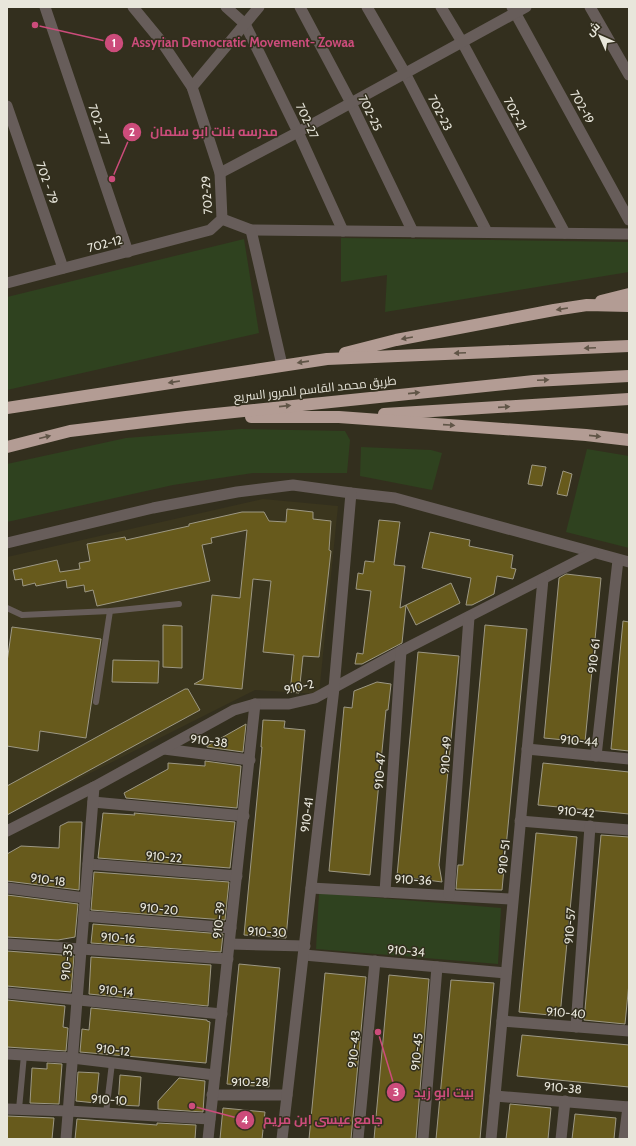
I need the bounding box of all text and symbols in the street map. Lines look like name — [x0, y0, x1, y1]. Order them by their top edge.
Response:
north arrow — [580, 16, 620, 56]
text: ش — [583, 19, 603, 39]
callout: Assyrian Democratic Movement- Zowaa — [104, 30, 363, 55]
text: Assyrian Democratic Movement- Zowaa — [131, 34, 355, 50]
text: 1 — [112, 35, 116, 50]
street label: 702-19 — [567, 87, 598, 126]
street label: 702-25 — [355, 92, 386, 133]
street label: 702-23 — [425, 92, 456, 133]
street label: 702-21 — [500, 95, 530, 133]
street label: 702-27 — [293, 101, 322, 141]
street label: 702 - 77 — [85, 102, 114, 148]
callout: مدرسه بنات ابو سلمان — [122, 119, 286, 144]
text: مدرسه بنات ابو سلمان — [150, 123, 278, 140]
text: 2 — [129, 124, 135, 139]
street label: 702 - 79 — [33, 160, 62, 206]
street label: 702-29 — [198, 175, 215, 215]
street label: 702-12 — [86, 232, 124, 255]
one-way arrow — [556, 306, 568, 312]
one-way arrow — [401, 336, 413, 342]
one-way arrow — [583, 345, 596, 351]
one-way arrow — [454, 350, 466, 357]
one-way arrow — [296, 359, 309, 365]
street label: طريق محمد القاسم للمرور السريع — [233, 372, 397, 406]
one-way arrow — [537, 377, 550, 383]
one-way arrow — [168, 379, 180, 385]
one-way arrow — [408, 390, 420, 396]
one-way arrow — [279, 403, 291, 410]
one-way arrow — [498, 403, 510, 410]
one-way arrow — [443, 422, 455, 429]
one-way arrow — [589, 433, 601, 440]
one-way arrow — [39, 434, 51, 440]
street label: 910-61 — [584, 638, 603, 674]
street label: 910-2 — [282, 676, 315, 697]
street label: 910-38 — [189, 731, 229, 750]
street label: 910-44 — [559, 731, 599, 750]
street label: 910-49 — [437, 735, 454, 774]
street label: 910-47 — [371, 752, 388, 790]
street label: 910-41 — [297, 797, 316, 833]
street label: 910-42 — [557, 802, 595, 821]
street label: 910-51 — [494, 839, 513, 875]
street label: 910-22 — [145, 847, 183, 866]
street label: 910-18 — [30, 870, 66, 889]
street label: 910-36 — [394, 871, 432, 888]
street label: 910-20 — [139, 899, 179, 918]
street label: 910-39 — [209, 900, 228, 939]
street label: 910-57 — [561, 907, 578, 945]
street label: 910-30 — [247, 923, 287, 940]
street label: 910-16 — [100, 929, 136, 946]
street label: 910-34 — [387, 941, 425, 960]
street label: 910-35 — [57, 943, 76, 981]
street label: 910-14 — [98, 981, 134, 1000]
street label: 910-40 — [546, 1004, 586, 1021]
street label: 910-43 — [344, 1029, 363, 1068]
street label: 910-45 — [407, 1033, 426, 1071]
street label: 910-12 — [95, 1040, 131, 1059]
street label: 910-28 — [231, 1074, 269, 1089]
street label: 910-38 — [544, 1078, 583, 1097]
callout: بيت ابو زيد — [386, 1080, 482, 1105]
text: 3 — [393, 1084, 399, 1099]
text: بيت ابو زيد — [414, 1084, 474, 1101]
street label: 910-10 — [91, 1091, 128, 1108]
callout: جامع عيسى ابن مريم — [235, 1107, 391, 1132]
text: جامع عيسى ابن مريم — [263, 1111, 383, 1129]
text: 4 — [241, 1112, 249, 1127]

